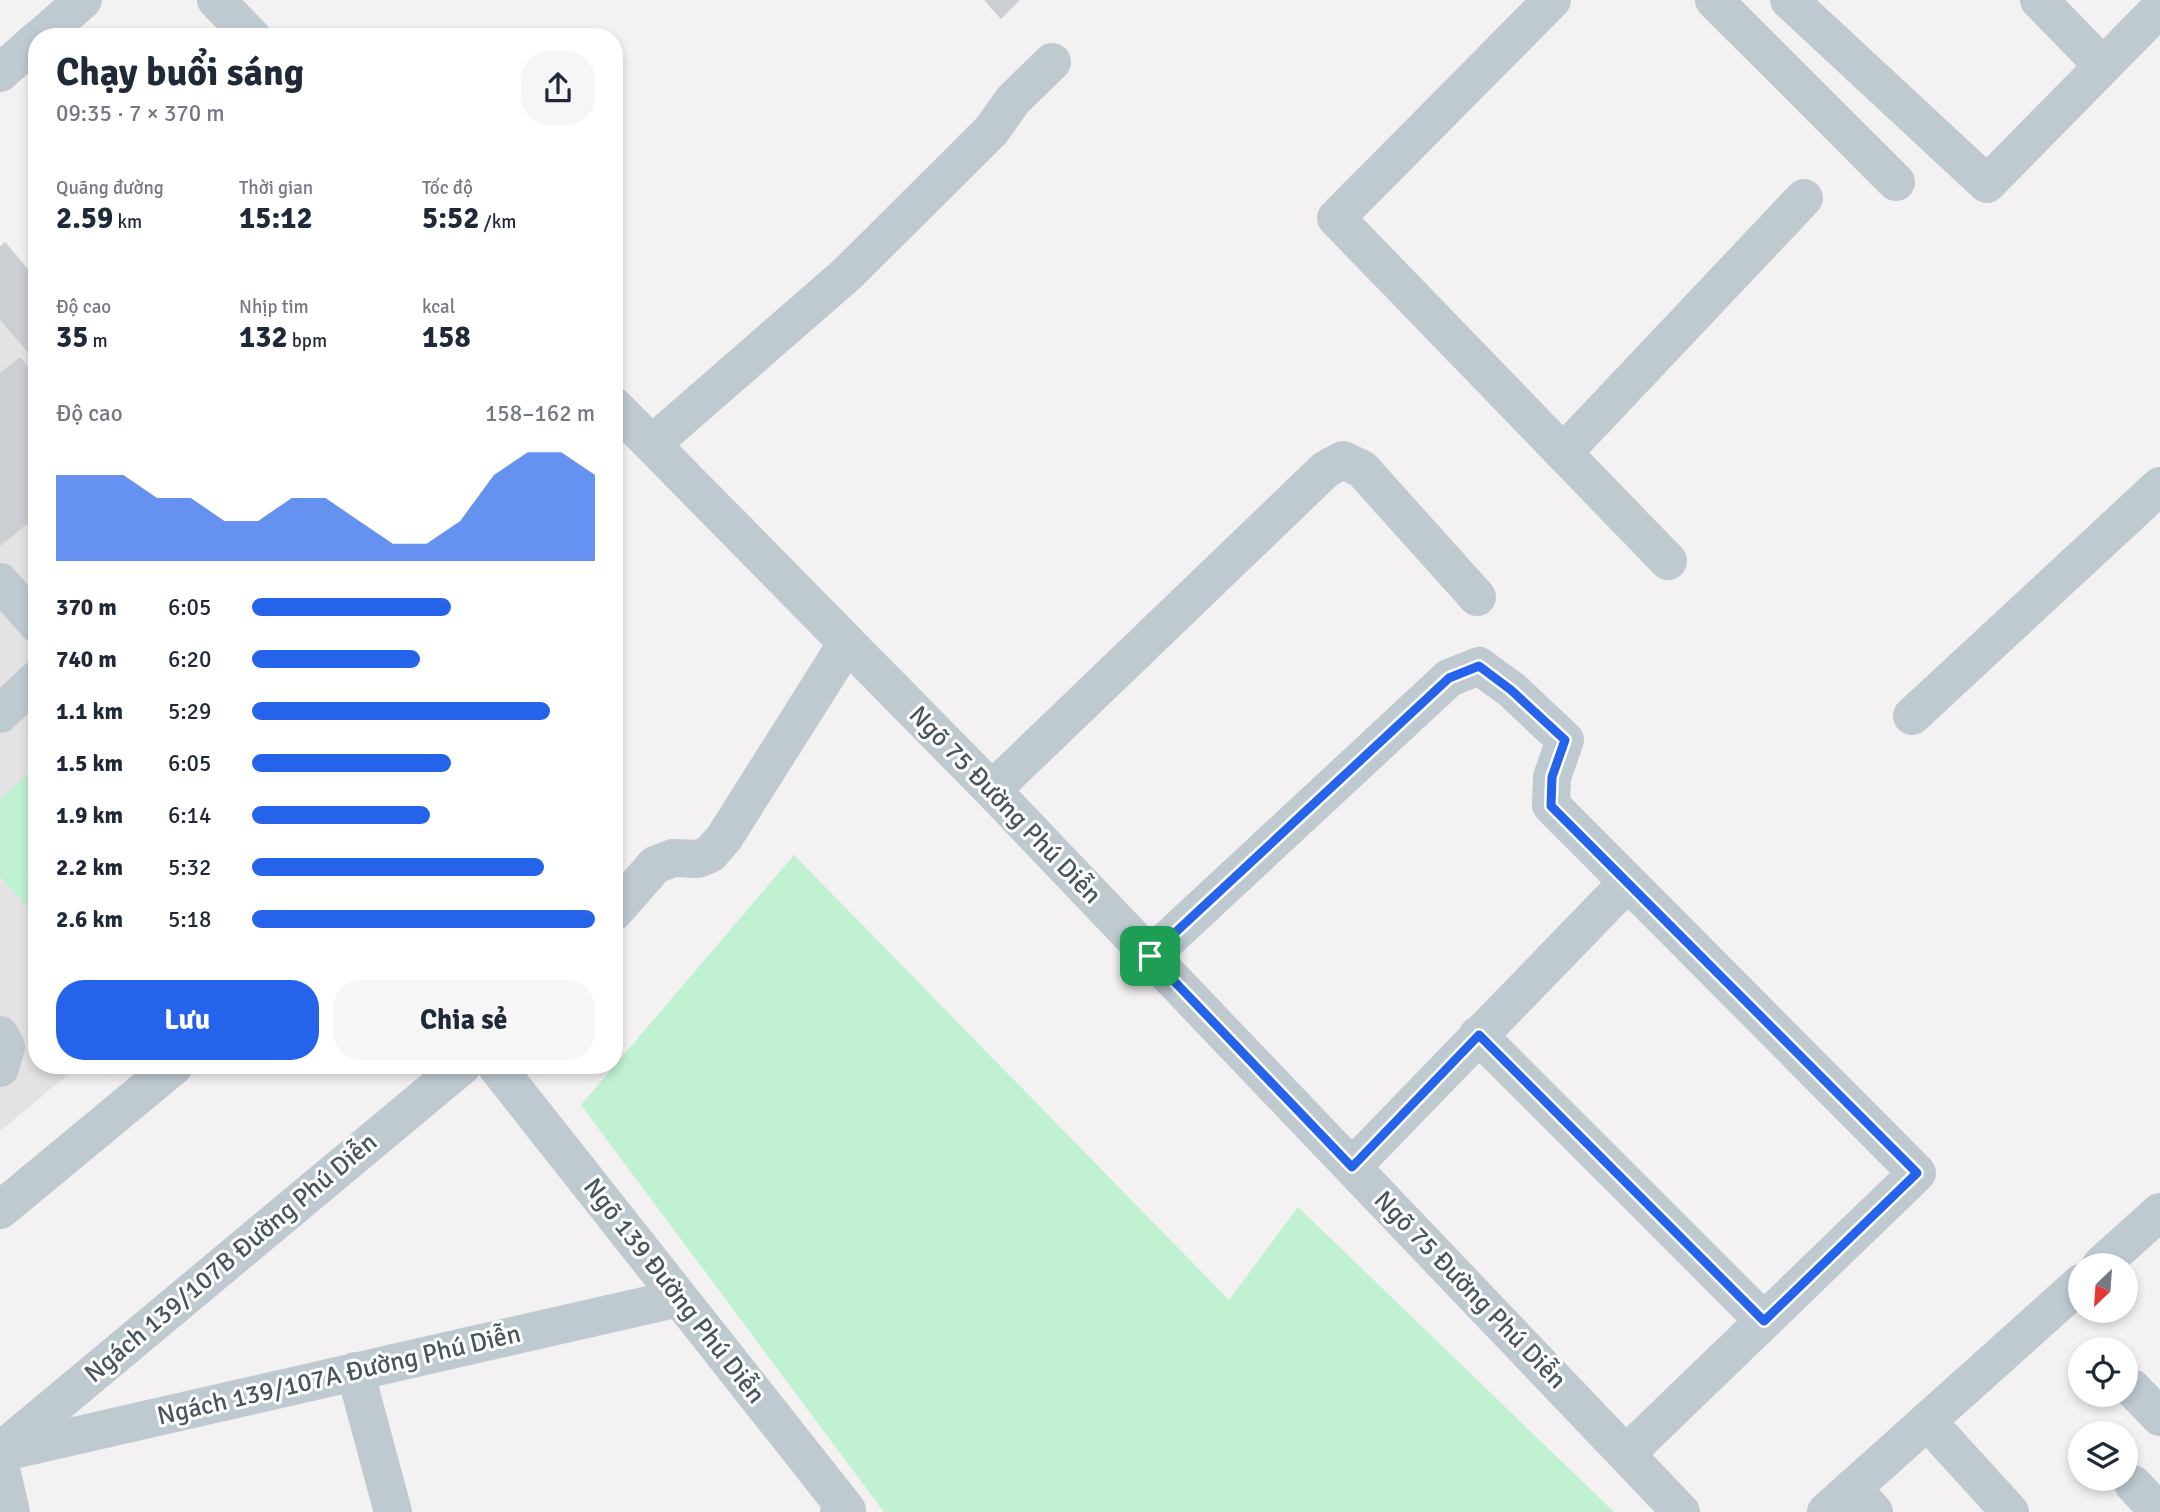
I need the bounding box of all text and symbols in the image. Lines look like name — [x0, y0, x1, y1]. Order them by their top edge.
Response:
text: Chạy buổi sáng — [56, 49, 304, 96]
button: share — [521, 51, 595, 125]
text: 09:35 · 7 × 370 m — [56, 99, 225, 128]
text: Quãng đường — [56, 176, 164, 200]
text: Thời gian — [239, 176, 313, 200]
text: Tốc độ — [422, 176, 473, 200]
text: 2.59 — [56, 200, 113, 237]
text: 15:12 — [239, 200, 313, 237]
text: 5:52 — [422, 200, 479, 237]
text: km — [113, 210, 142, 234]
text: /km — [479, 210, 516, 234]
text: Độ cao — [56, 295, 111, 319]
text: Nhịp tim — [239, 295, 309, 319]
text: kcal — [422, 295, 455, 319]
text: 35 — [56, 319, 88, 356]
text: 132 — [239, 319, 288, 356]
text: 158 — [422, 319, 471, 356]
text: m — [88, 329, 108, 353]
text: bpm — [288, 329, 327, 353]
text: Độ cao — [56, 399, 123, 428]
text: 158–162 m — [485, 399, 595, 428]
text: 370 m — [56, 593, 117, 622]
text: 6:05 — [168, 593, 211, 622]
text: 740 m — [56, 645, 117, 674]
text: 6:20 — [168, 645, 211, 674]
text: 1.1 km — [56, 697, 123, 726]
text: 5:29 — [168, 697, 211, 726]
street label: Ngõ 75 Đường Phú Diễn — [902, 699, 1108, 911]
text: 1.5 km — [56, 749, 123, 778]
text: 6:05 — [168, 749, 211, 778]
text: 1.9 km — [56, 801, 123, 830]
text: 6:14 — [168, 801, 211, 830]
text: 2.2 km — [56, 853, 123, 882]
text: 5:32 — [168, 853, 211, 882]
text: 2.6 km — [56, 905, 123, 934]
text: 5:18 — [168, 905, 211, 934]
pin — [1120, 926, 1180, 986]
icon: arrive — [1131, 937, 1169, 975]
button: Lưu — [56, 980, 319, 1060]
button: Chia sẻ — [333, 980, 595, 1060]
street label: Ngách 139/107B Đường Phú Diễn — [78, 1126, 384, 1390]
street label: Ngõ 139 Đường Phú Diễn — [576, 1172, 772, 1410]
street label: Ngõ 75 Đường Phú Diễn — [1367, 1184, 1573, 1396]
north arrow — [2068, 1253, 2138, 1323]
map controls — [2068, 1253, 2138, 1491]
street label: Ngách 139/107A Đường Phú Diễn — [154, 1318, 524, 1432]
button: locate — [2068, 1337, 2138, 1407]
button: layers — [2068, 1421, 2138, 1491]

